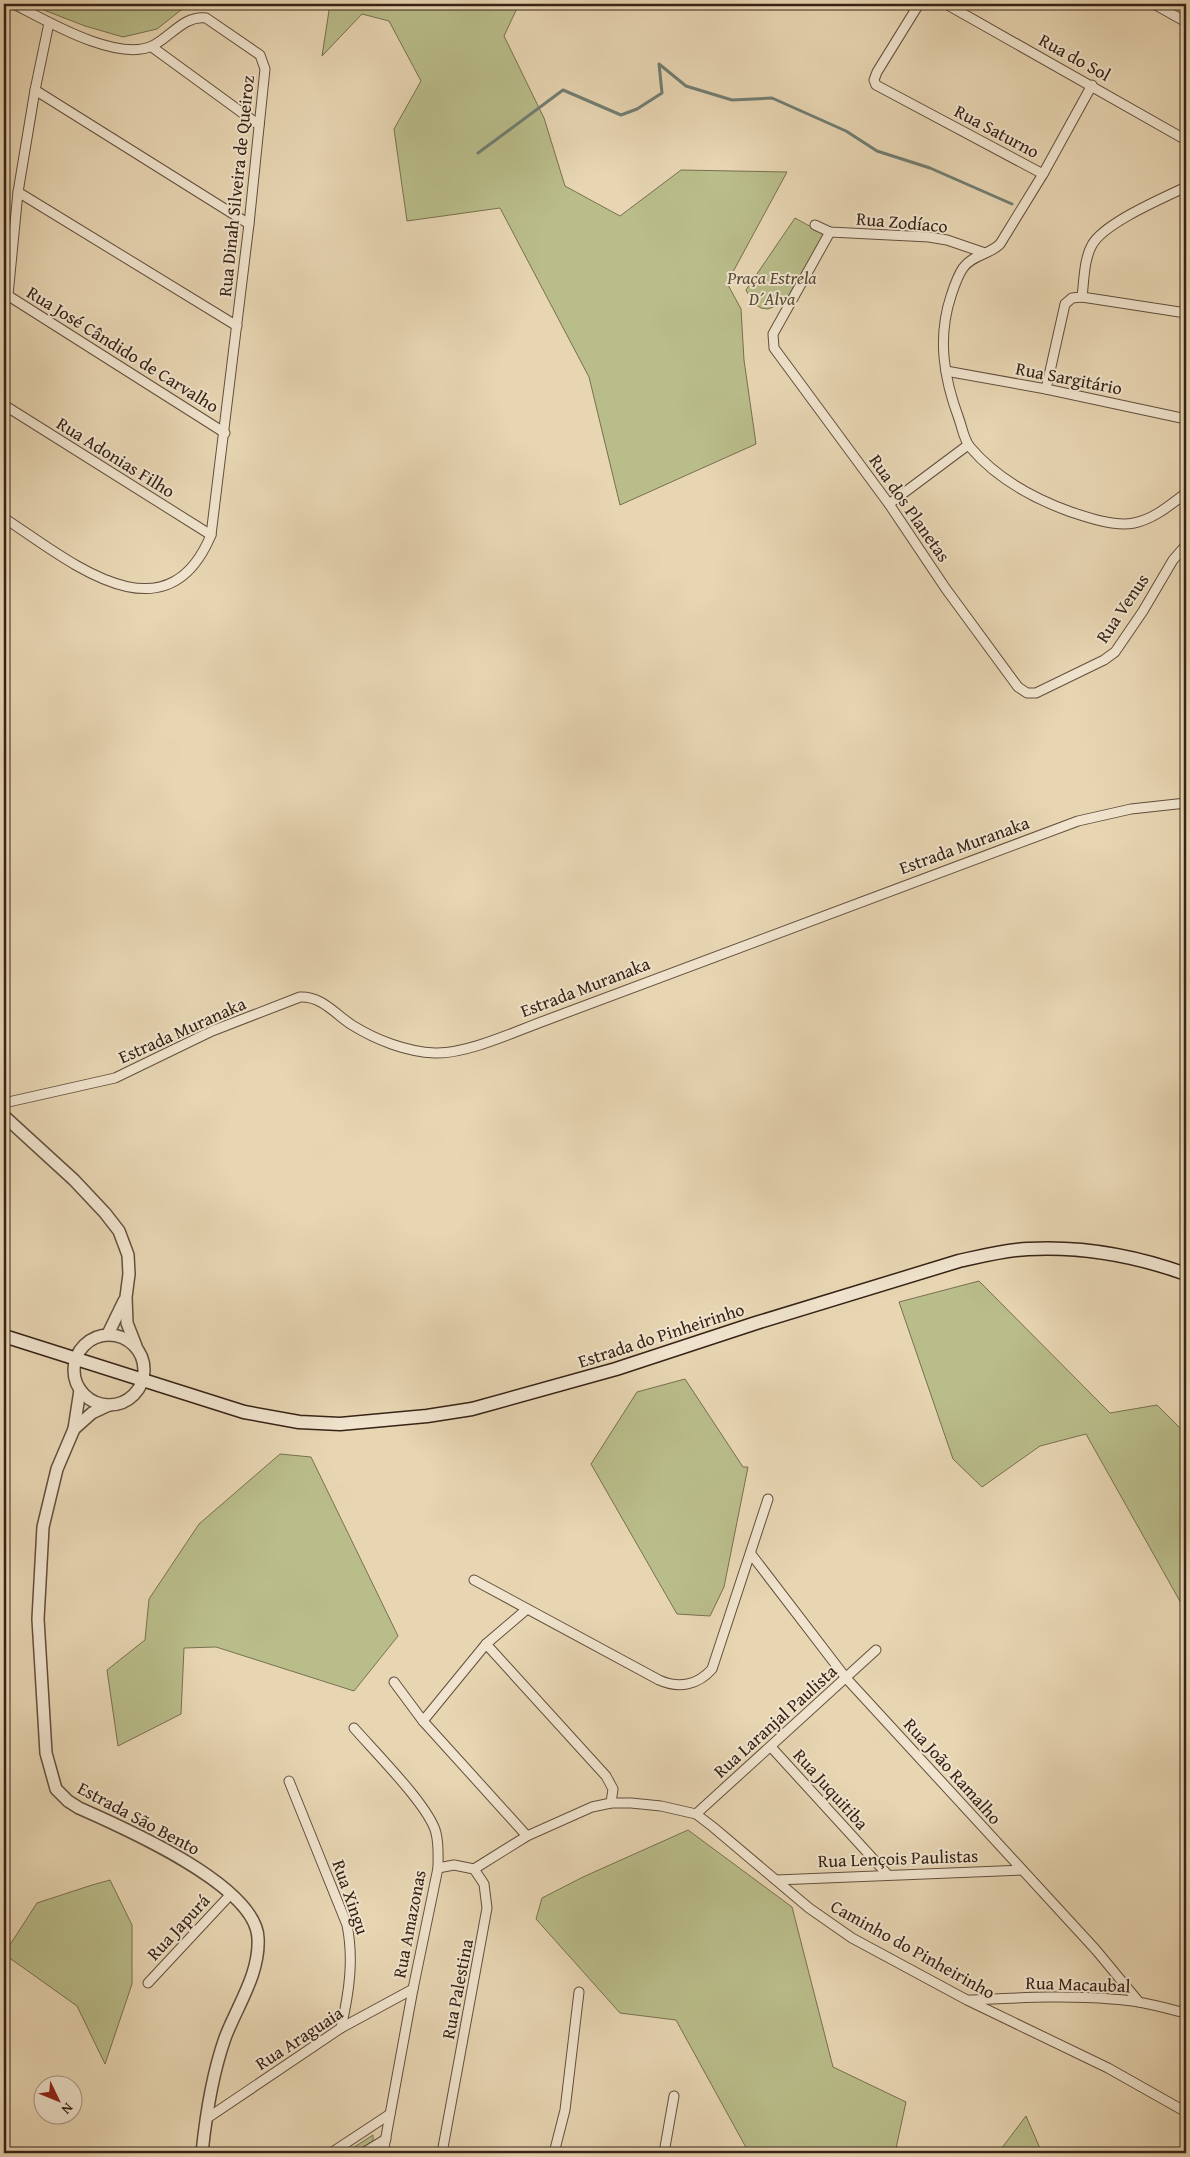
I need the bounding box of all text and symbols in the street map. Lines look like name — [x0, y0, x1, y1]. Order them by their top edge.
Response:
street label: Rua do Sol — [1034, 26, 1116, 88]
street label: Rua Dinah Silveira de Queiroz — [211, 74, 261, 298]
street label: Rua Saturno — [950, 97, 1044, 165]
street label: Rua Zodíaco — [855, 205, 949, 239]
park label: Praça Estrela D´Alva — [726, 264, 817, 312]
street label: Rua José Cândido de Carvalho — [22, 279, 224, 419]
street label: Rua Sargitário — [1014, 354, 1124, 402]
street label: Rua Adonias Filho — [51, 410, 181, 504]
street label: Rua dos Planetas — [863, 449, 957, 567]
street label: Rua Venus — [1089, 568, 1155, 648]
street label: Estrada Muranaka — [895, 809, 1033, 881]
street label: Estrada Muranaka — [516, 950, 654, 1024]
street label: Estrada Muranaka — [114, 990, 250, 1070]
street label: Estrada do Pinheirinho — [574, 1295, 748, 1375]
street label: Rua Laranjal Paulista — [707, 1658, 843, 1784]
street label: Rua João Ramalho — [898, 1712, 1008, 1830]
street label: Rua Juquitiba — [787, 1742, 875, 1836]
street label: Estrada São Bento — [73, 1774, 205, 1862]
street label: Rua Lençois Paulistas — [817, 1842, 979, 1874]
street label: Rua Xingu — [326, 1856, 376, 1938]
street label: Rua Amazonas — [385, 1868, 433, 1980]
street label: Rua Japurá — [140, 1887, 216, 1966]
street label: Caminho do Pinheirinho — [826, 1892, 1000, 2006]
street label: Rua Palestina — [434, 1936, 480, 2041]
street label: Rua Macaubal — [1025, 1969, 1131, 1999]
street label: Rua Araguaia — [250, 1999, 349, 2077]
north arrow — [32, 2074, 82, 2124]
text: N — [57, 2099, 78, 2120]

